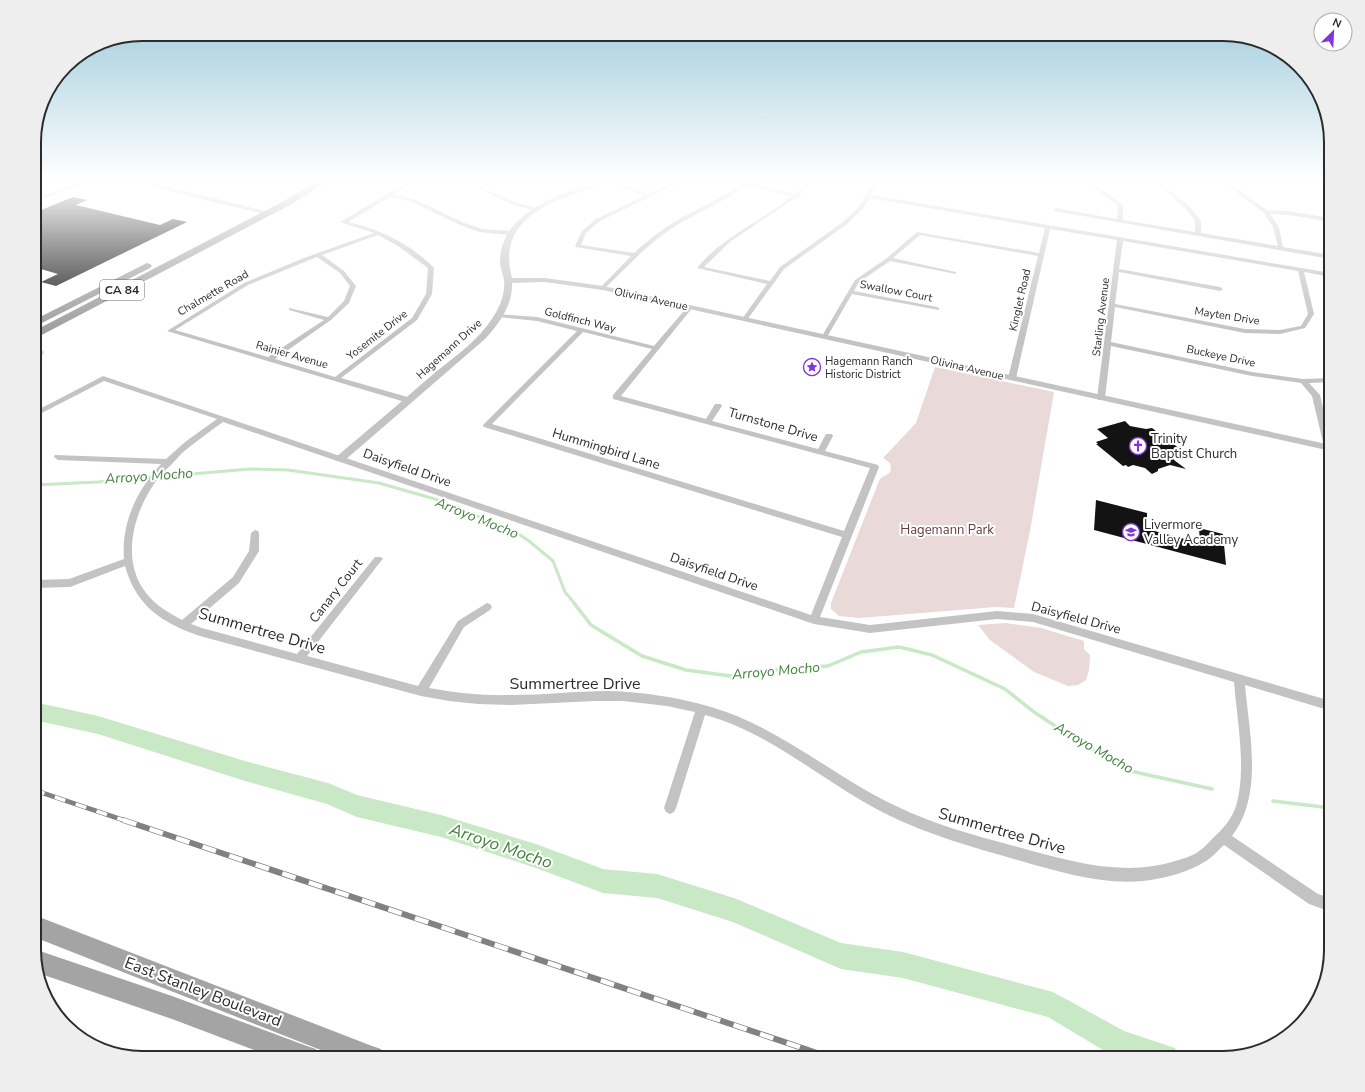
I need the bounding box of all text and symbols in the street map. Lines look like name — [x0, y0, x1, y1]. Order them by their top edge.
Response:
north arrow — [1313, 12, 1353, 52]
text: N — [1330, 15, 1344, 32]
street label: Chalmette Road — [175, 267, 251, 319]
street label: Kinglet Road — [1006, 267, 1034, 333]
street label: Swallow Court — [858, 277, 934, 305]
street label: Starling Avenue — [1089, 277, 1113, 357]
road number: CA 84 — [100, 280, 144, 300]
street label: Olivina Avenue — [613, 284, 689, 314]
street label: Mayten Drive — [1193, 303, 1261, 329]
street label: Goldfinch Way — [543, 304, 618, 336]
street label: Yosemite Drive — [343, 306, 411, 364]
street label: Hagemann Drive — [413, 316, 485, 382]
street label: Rainier Avenue — [254, 338, 330, 373]
street label: Buckeye Drive — [1185, 341, 1257, 371]
street label: Olivina Avenue — [929, 352, 1005, 384]
place label: Hagemann Ranch Historic District — [825, 354, 913, 382]
place icon: Hagemann Ranch Historic District — [802, 357, 822, 377]
street label: Turnstone Drive — [726, 404, 820, 446]
street label: Hummingbird Lane — [550, 424, 662, 474]
place label: Trinity Baptist Church — [1151, 430, 1237, 463]
church icon: Trinity Baptist Church — [1128, 436, 1148, 456]
street label: Daisyfield Drive — [360, 444, 454, 492]
water label: Arroyo Mocho — [103, 463, 194, 489]
water label: Arroyo Mocho — [432, 492, 522, 543]
place label: Livermore Valley Academy — [1143, 516, 1238, 549]
park label: Hagemann Park — [900, 521, 994, 539]
school or university icon: Livermore Valley Academy — [1121, 522, 1141, 542]
street label: Daisyfield Drive — [667, 548, 761, 596]
street label: Canary Court — [305, 555, 367, 627]
street label: Daisyfield Drive — [1029, 597, 1123, 639]
street label: Summertree Drive — [196, 602, 328, 660]
water label: Arroyo Mocho — [730, 658, 821, 684]
street label: Summertree Drive — [509, 673, 641, 695]
water label: Arroyo Mocho — [1050, 717, 1137, 778]
street label: Summertree Drive — [936, 802, 1068, 860]
water label: Arroyo Mocho — [446, 817, 555, 874]
street label: East Stanley Boulevard — [121, 952, 285, 1032]

